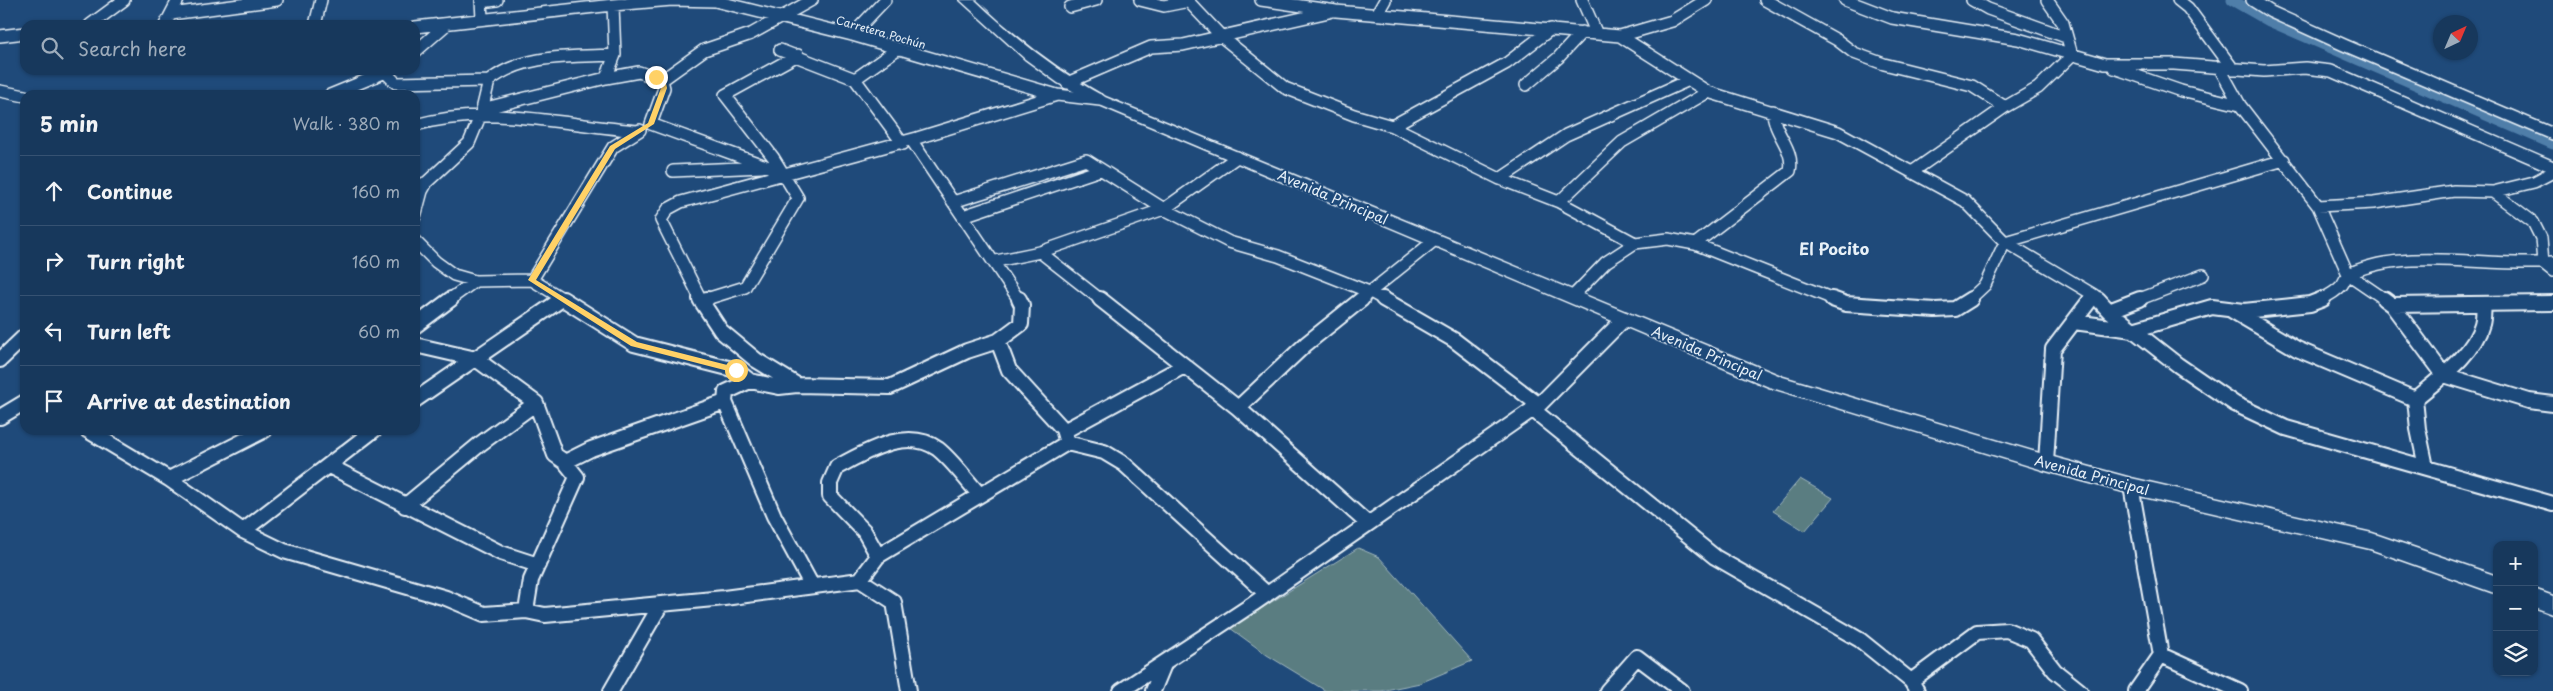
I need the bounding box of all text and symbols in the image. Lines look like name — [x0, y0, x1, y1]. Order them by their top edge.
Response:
street label: Carretera Pochún — [834, 11, 928, 53]
north arrow — [2433, 15, 2478, 60]
search box — [20, 20, 420, 75]
icon: search — [38, 34, 66, 62]
text: Search here — [78, 34, 187, 62]
route end — [645, 66, 668, 89]
text: 5 min — [40, 107, 98, 139]
text: Walk · 380 m — [293, 111, 400, 135]
street label: Avenida Principal — [1275, 164, 1391, 230]
icon: ahead — [40, 177, 68, 205]
text: Continue — [87, 177, 173, 205]
text: 160 m — [352, 179, 400, 203]
district label: El Pocito — [1799, 236, 1869, 260]
icon: right — [40, 247, 68, 275]
text: Turn right — [87, 247, 185, 275]
text: 160 m — [352, 249, 400, 273]
icon: left — [40, 317, 68, 345]
text: Turn left — [87, 317, 171, 345]
text: 60 m — [358, 319, 400, 343]
street label: Avenida Principal — [1649, 320, 1765, 386]
route start — [725, 359, 748, 382]
icon: arrive — [40, 387, 68, 415]
text: Arrive at destination — [87, 387, 291, 415]
street label: Avenida Principal — [2032, 450, 2152, 500]
map controls — [2493, 541, 2538, 676]
button: + — [2493, 541, 2538, 586]
button: − — [2493, 586, 2538, 631]
button: layers — [2493, 631, 2538, 676]

